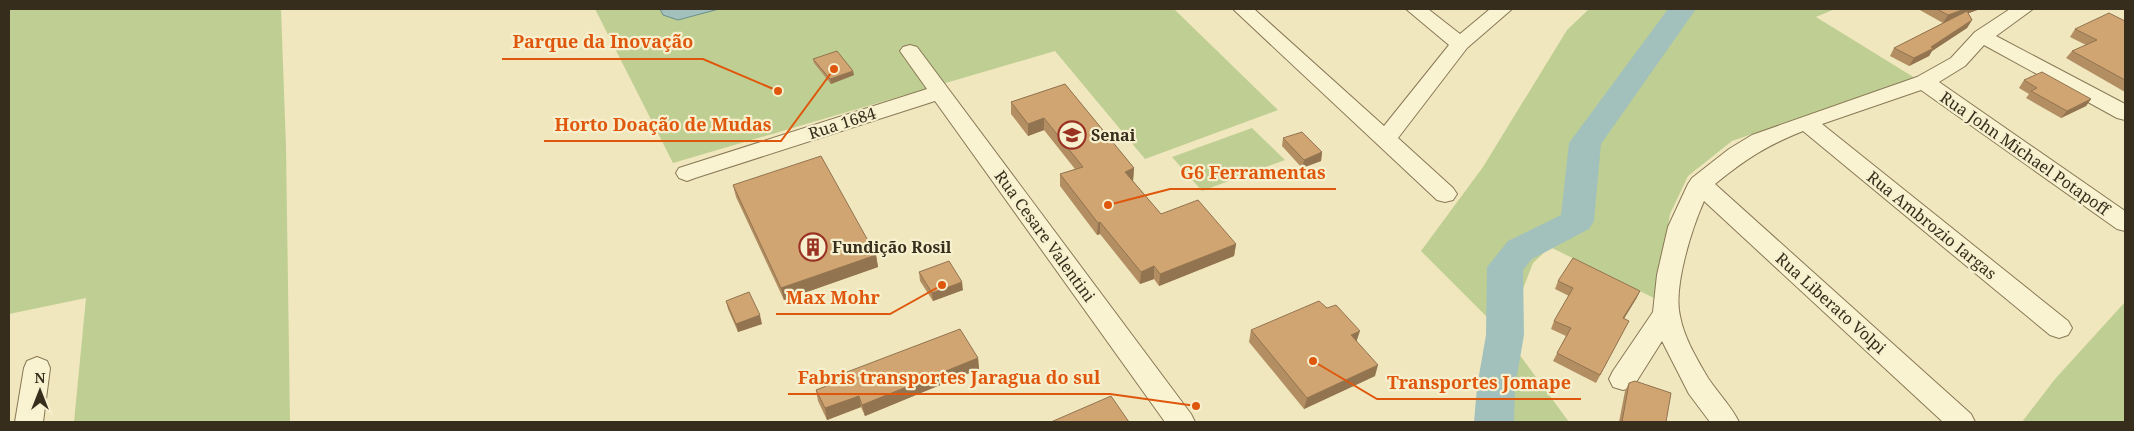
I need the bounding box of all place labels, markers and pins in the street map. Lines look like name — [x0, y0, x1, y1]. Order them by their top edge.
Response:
callout: Parque da Inovação — [502, 26, 703, 59]
callout: Horto Doação de Mudas — [544, 108, 781, 141]
school or university icon: Senai — [1057, 120, 1087, 150]
place label: Senai — [1091, 124, 1136, 146]
callout: G6 Ferramentas — [1170, 156, 1336, 189]
building icon: Fundição Rosil — [798, 232, 828, 262]
place label: Fundição Rosil — [832, 236, 952, 258]
callout: Max Mohr — [776, 281, 890, 314]
callout: Fabris transportes Jaragua do sul — [788, 361, 1110, 394]
callout: Transportes Jomape — [1377, 366, 1581, 399]

